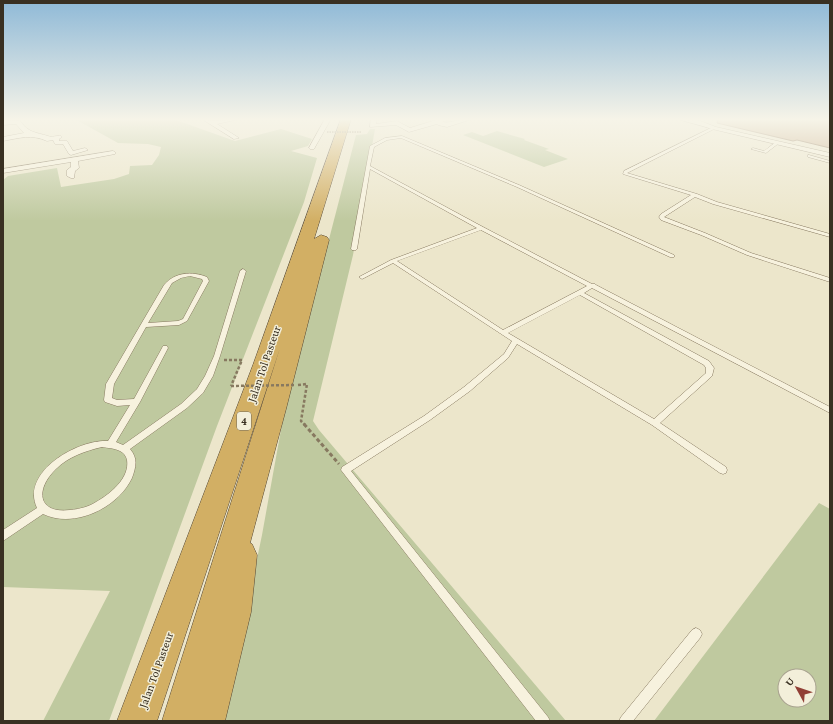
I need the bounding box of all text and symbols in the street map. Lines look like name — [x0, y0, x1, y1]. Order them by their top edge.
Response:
street label: Jalan Tol Pasteur — [244, 323, 284, 405]
road number: 4 — [237, 412, 251, 430]
street label: Jalan Tol Pasteur — [135, 629, 176, 711]
north arrow — [777, 668, 817, 708]
text: U — [782, 674, 797, 688]

